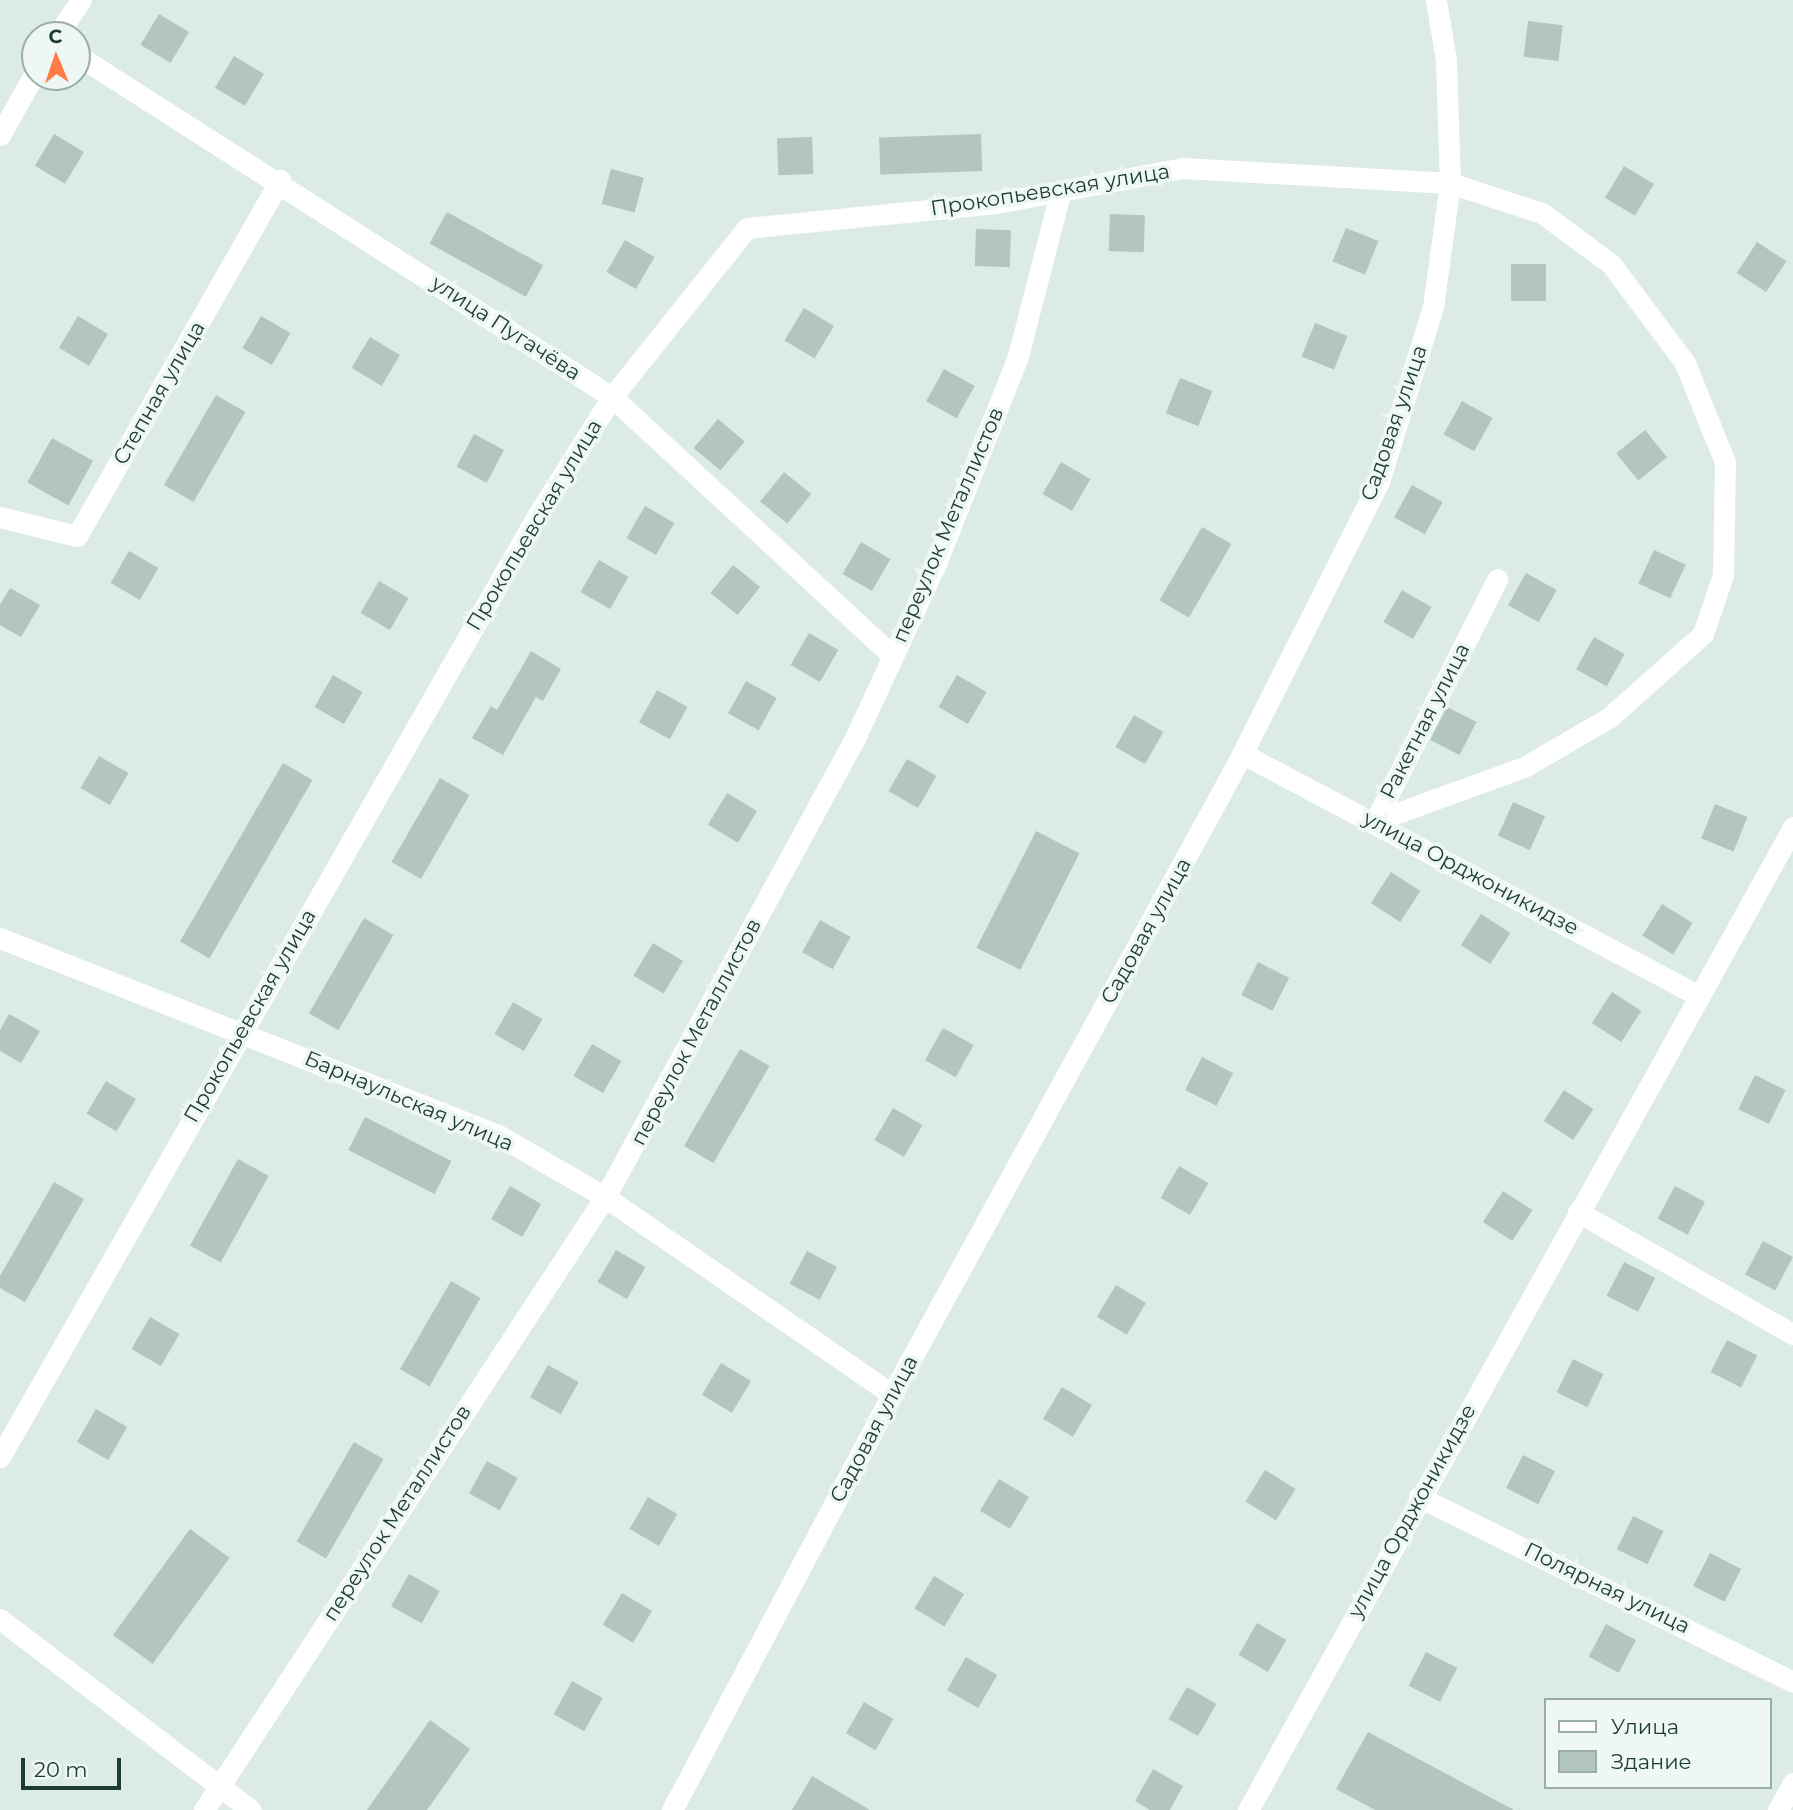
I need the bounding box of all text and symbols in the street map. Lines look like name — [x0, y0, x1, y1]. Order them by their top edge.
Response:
north arrow — [21, 21, 91, 91]
text: С — [48, 25, 63, 48]
street label: Прокопьевская улица — [929, 159, 1171, 221]
street label: улица Пугачёва — [427, 270, 585, 386]
street label: Степная улица — [108, 317, 210, 469]
street label: Садовая улица — [1356, 342, 1432, 504]
street label: переулок Металлистов — [887, 404, 1009, 646]
street label: Прокопьевская улица — [461, 415, 607, 635]
street label: Ракетная улица — [1375, 639, 1475, 803]
street label: улица Орджоникидзе — [1359, 805, 1583, 941]
street label: Садовая улица — [1095, 854, 1197, 1008]
street label: Прокопьевская улица — [179, 905, 321, 1127]
street label: переулок Металлистов — [626, 914, 766, 1150]
street label: Барнаульская улица — [301, 1046, 517, 1156]
street label: Садовая улица — [825, 1351, 923, 1507]
street label: переулок Металлистов — [318, 1400, 476, 1626]
street label: улица Орджоникидзе — [1343, 1400, 1481, 1622]
street label: Полярная улица — [1520, 1537, 1694, 1639]
legend — [1545, 1698, 1772, 1789]
text: Улица — [1611, 1714, 1679, 1739]
scale bar — [24, 1744, 124, 1788]
text: Здание — [1611, 1749, 1692, 1774]
text: 20 m — [34, 1757, 88, 1782]

